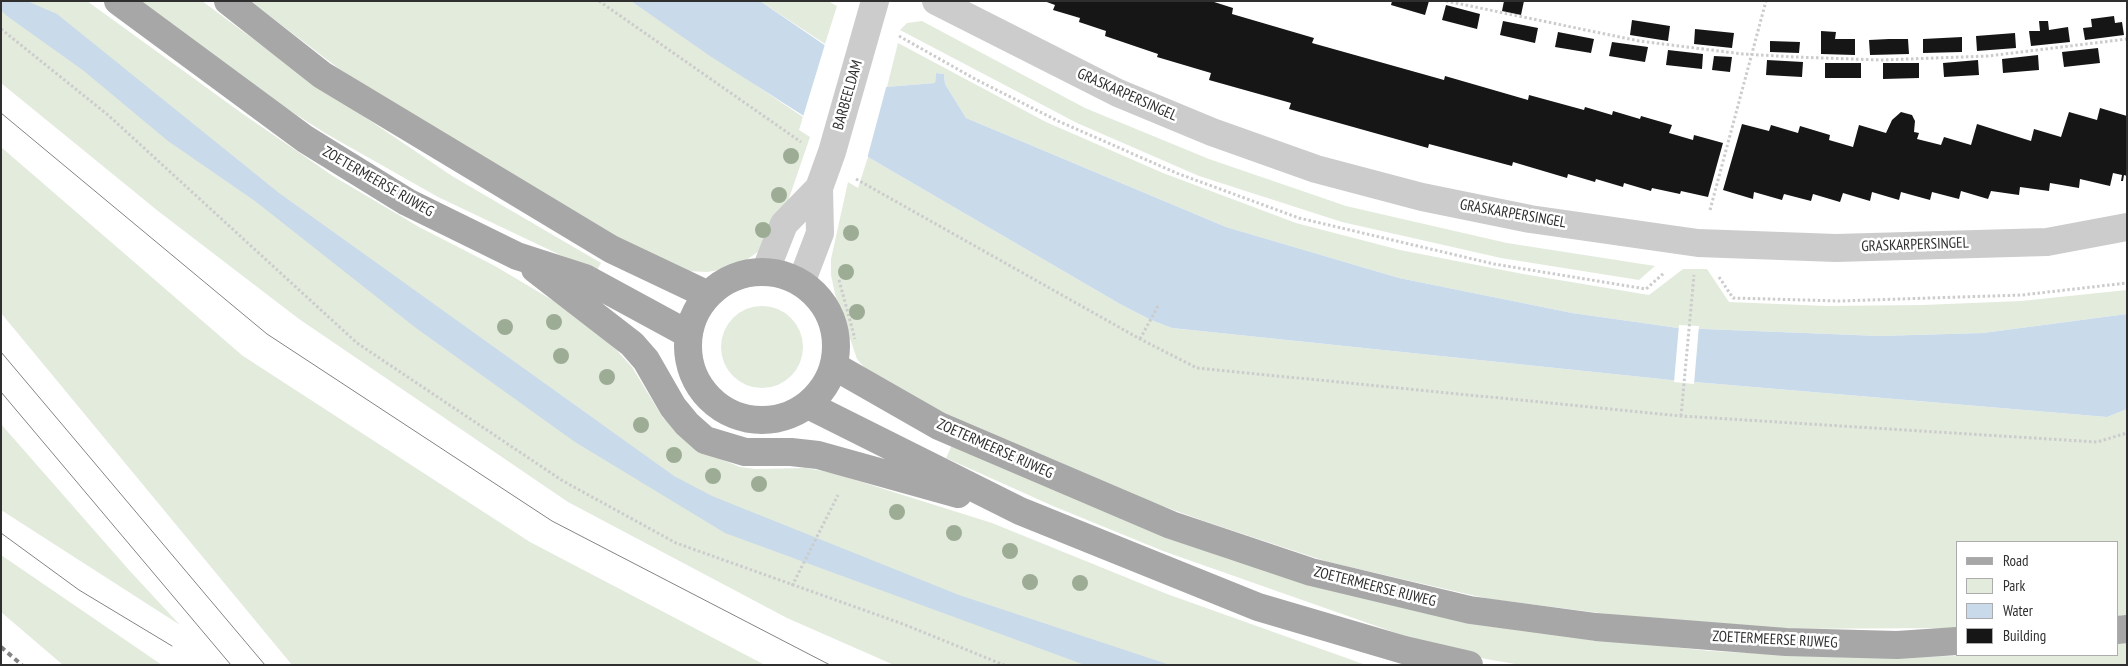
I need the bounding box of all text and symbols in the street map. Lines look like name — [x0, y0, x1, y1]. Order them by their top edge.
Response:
street label: BARBEELDAM — [829, 58, 867, 132]
street label: GRASKARPERSINGEL — [1074, 65, 1180, 125]
street label: ZOETERMEERSE RIJWEG — [319, 143, 437, 221]
street label: GRASKARPERSINGEL — [1459, 196, 1567, 232]
street label: GRASKARPERSINGEL — [1861, 234, 1969, 256]
street label: ZOETERMEERSE RIJWEG — [934, 415, 1056, 483]
legend — [1956, 541, 2118, 656]
text: Road — [2003, 551, 2029, 570]
street label: ZOETERMEERSE RIJWEG — [1312, 563, 1438, 611]
text: Park — [2003, 576, 2025, 595]
text: Water — [2003, 601, 2033, 620]
text: Building — [2003, 626, 2046, 645]
street label: ZOETERMEERSE RIJWEG — [1712, 628, 1838, 652]

